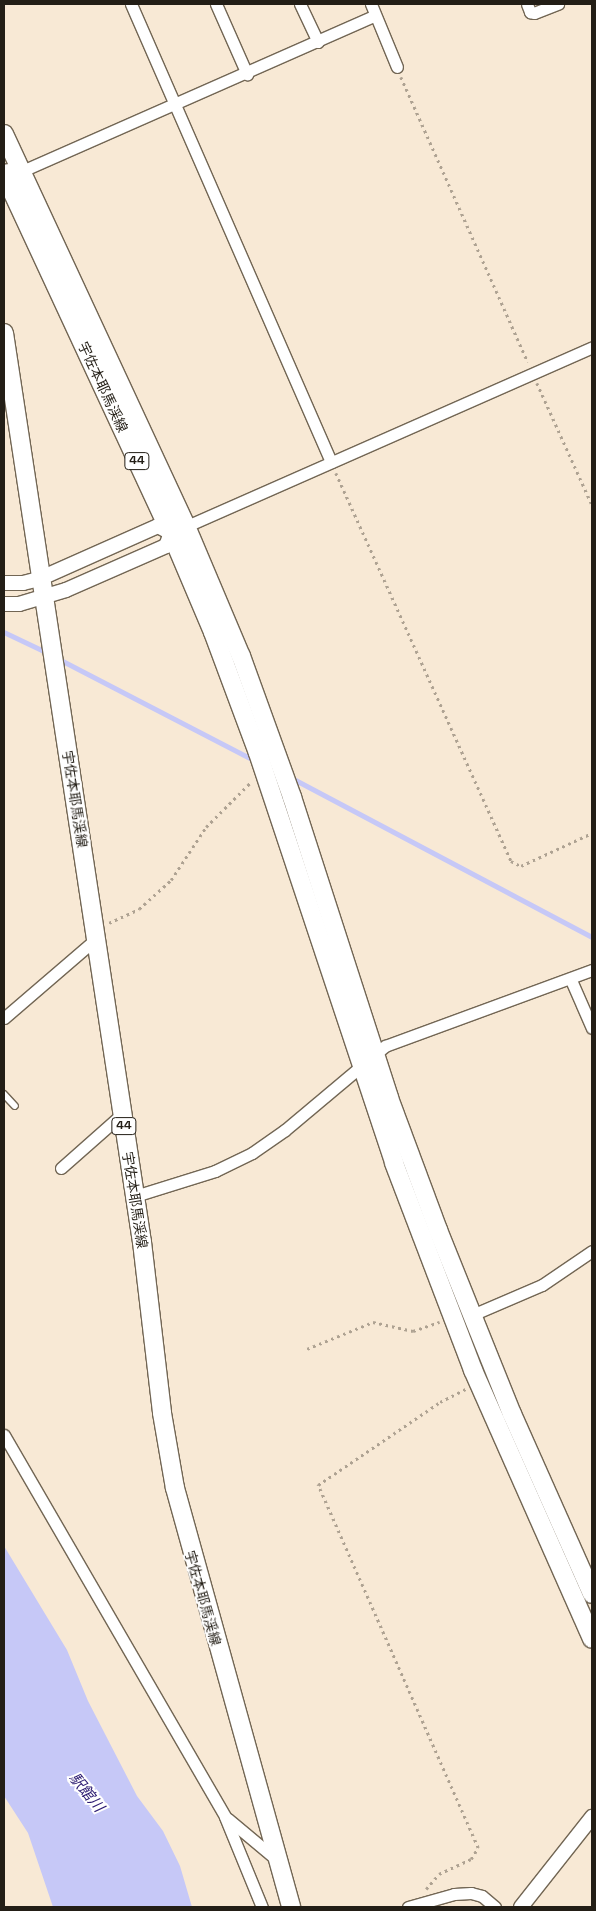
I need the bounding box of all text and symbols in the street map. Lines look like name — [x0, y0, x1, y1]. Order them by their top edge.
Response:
street label: 宇佐本耶馬渓線 — [75, 339, 131, 435]
road number: 44 — [123, 452, 151, 471]
street label: 宇佐本耶馬渓線 — [59, 749, 91, 849]
road number: 44 — [110, 1116, 138, 1136]
street label: 宇佐本耶馬渓線 — [119, 1150, 151, 1250]
street label: 宇佐本耶馬渓線 — [181, 1549, 225, 1647]
water label: 駅館川 — [66, 1769, 108, 1815]

